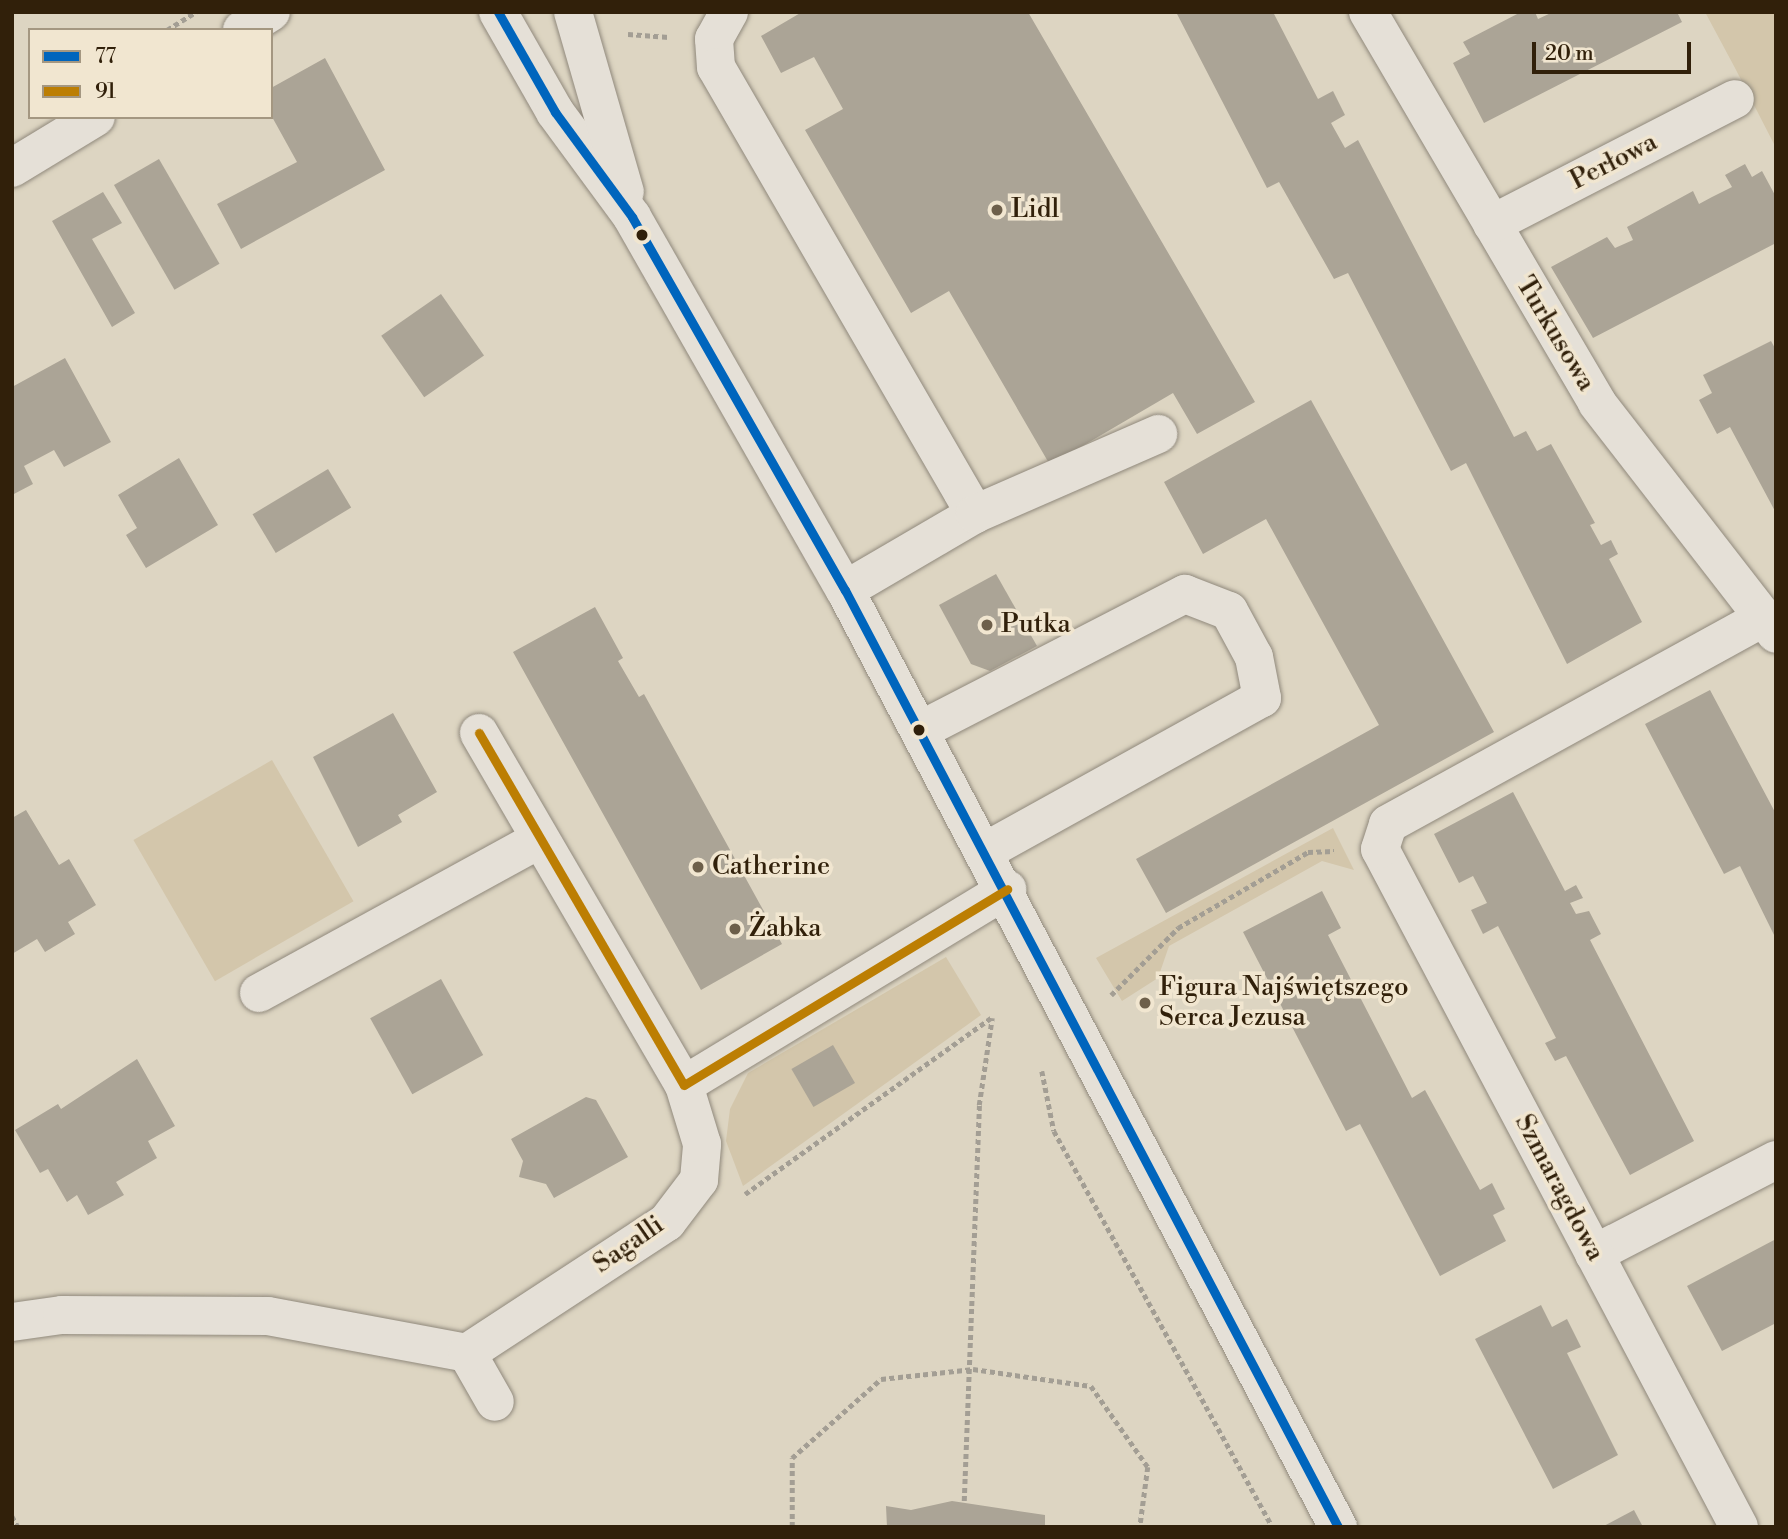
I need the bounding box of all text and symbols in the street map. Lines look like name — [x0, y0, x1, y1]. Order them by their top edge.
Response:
legend — [28, 28, 273, 119]
scale bar — [1536, 28, 1695, 72]
text: 20 m — [1545, 41, 1594, 67]
text: 77 — [95, 44, 116, 70]
text: 91 — [95, 79, 116, 105]
street label: Perłowa — [1565, 127, 1663, 197]
place label: Lidl — [1011, 194, 1059, 226]
marker: Lidl — [989, 202, 1005, 218]
unlabelled marker — [635, 228, 649, 242]
street label: Turkusowa — [1509, 271, 1601, 397]
place label: Putka — [1001, 609, 1071, 641]
marker: Putka — [979, 617, 995, 633]
unlabelled marker — [912, 723, 926, 737]
place label: Catherine — [712, 851, 830, 883]
marker: Catherine — [690, 859, 706, 875]
place label: Żabka — [749, 913, 821, 945]
marker: Żabka — [727, 921, 743, 937]
place label: Figura Najświętszego Serca Jezusa — [1159, 972, 1408, 1034]
marker: Figura Najświętszego Serca Jezusa — [1137, 995, 1153, 1011]
street label: Szmaragdowa — [1507, 1109, 1611, 1267]
street label: Sagalli — [588, 1210, 670, 1280]

